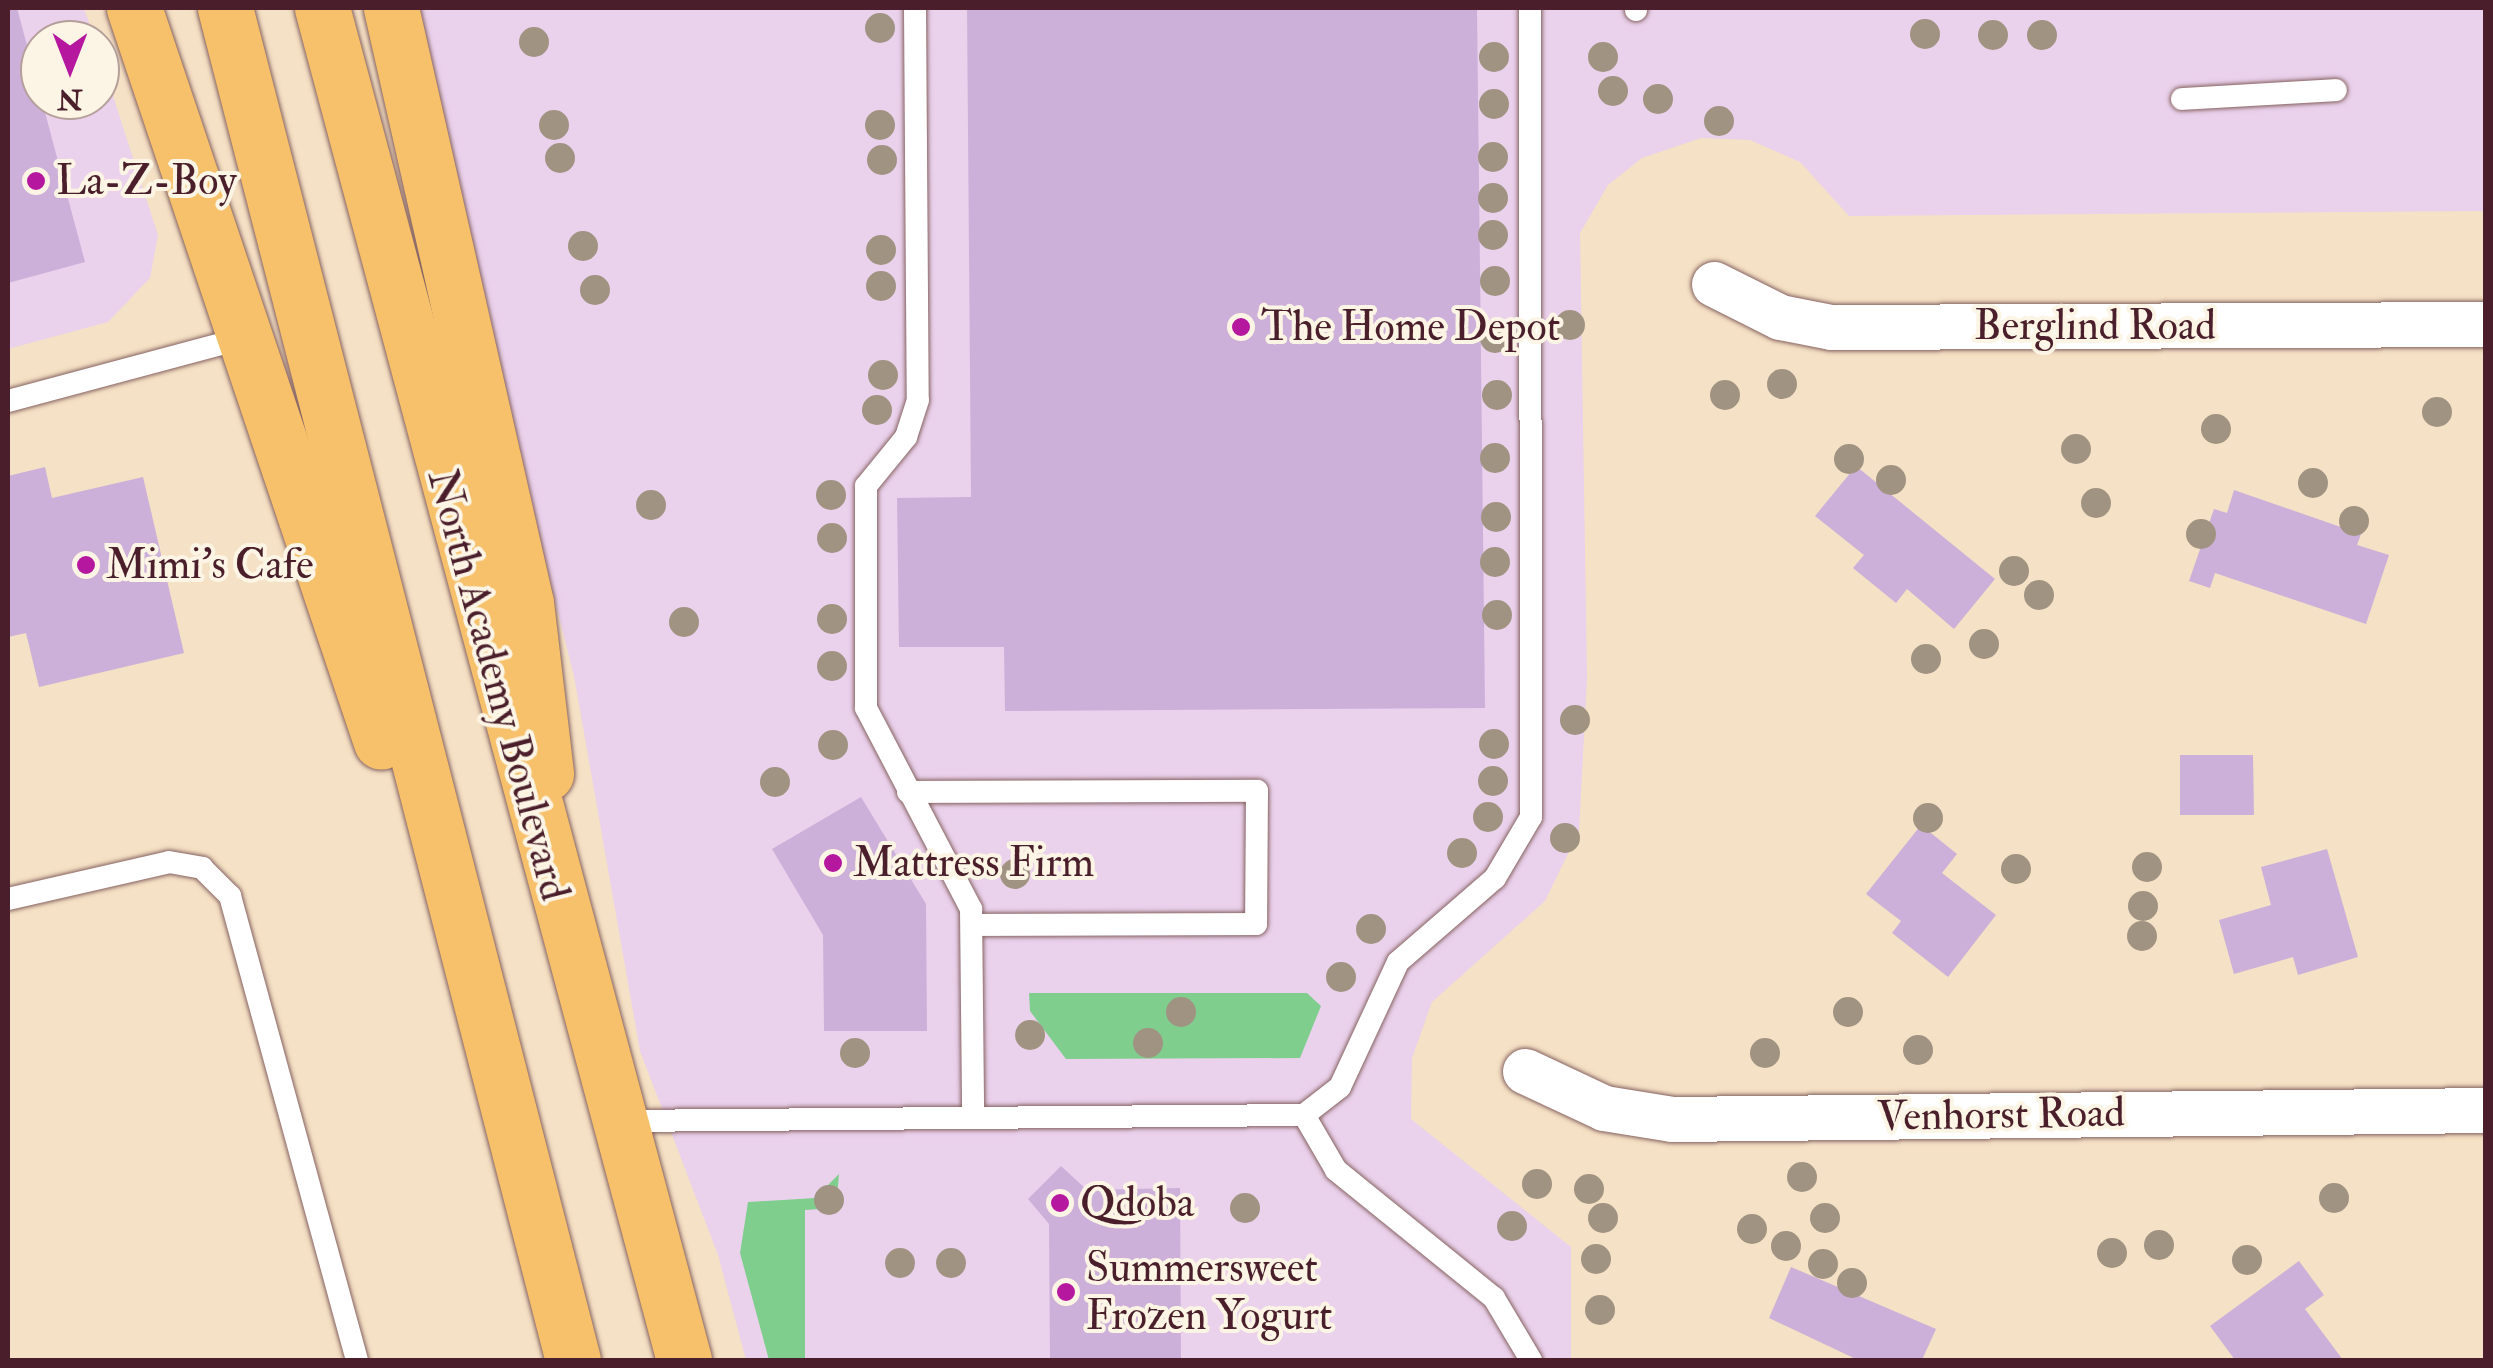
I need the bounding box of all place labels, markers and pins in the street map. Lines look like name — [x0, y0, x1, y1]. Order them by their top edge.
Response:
place label: La-Z-Boy — [56, 156, 237, 206]
marker: La-Z-Boy — [25, 170, 47, 192]
place label: The Home Depot — [1261, 302, 1560, 352]
marker: The Home Depot — [1230, 316, 1252, 338]
place label: Mimi's Cafe — [106, 540, 314, 590]
marker: Mimi's Cafe — [75, 554, 97, 576]
place label: Mattress Firm — [853, 838, 1094, 888]
marker: Mattress Firm — [822, 852, 844, 874]
place label: Qdoba — [1080, 1178, 1194, 1228]
marker: Qdoba — [1049, 1192, 1071, 1214]
place label: Summersweet Frozen Yogurt — [1086, 1243, 1332, 1342]
marker: Summersweet Frozen Yogurt — [1055, 1281, 1077, 1303]

